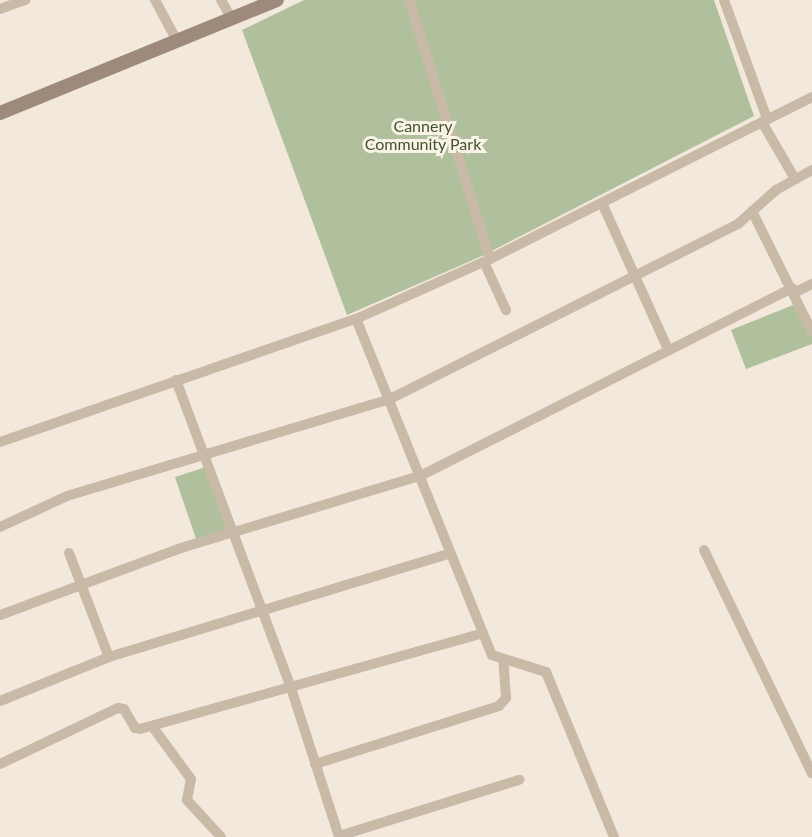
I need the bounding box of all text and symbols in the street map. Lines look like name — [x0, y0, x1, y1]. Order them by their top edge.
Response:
park label: Cannery Community Park — [365, 116, 481, 154]

